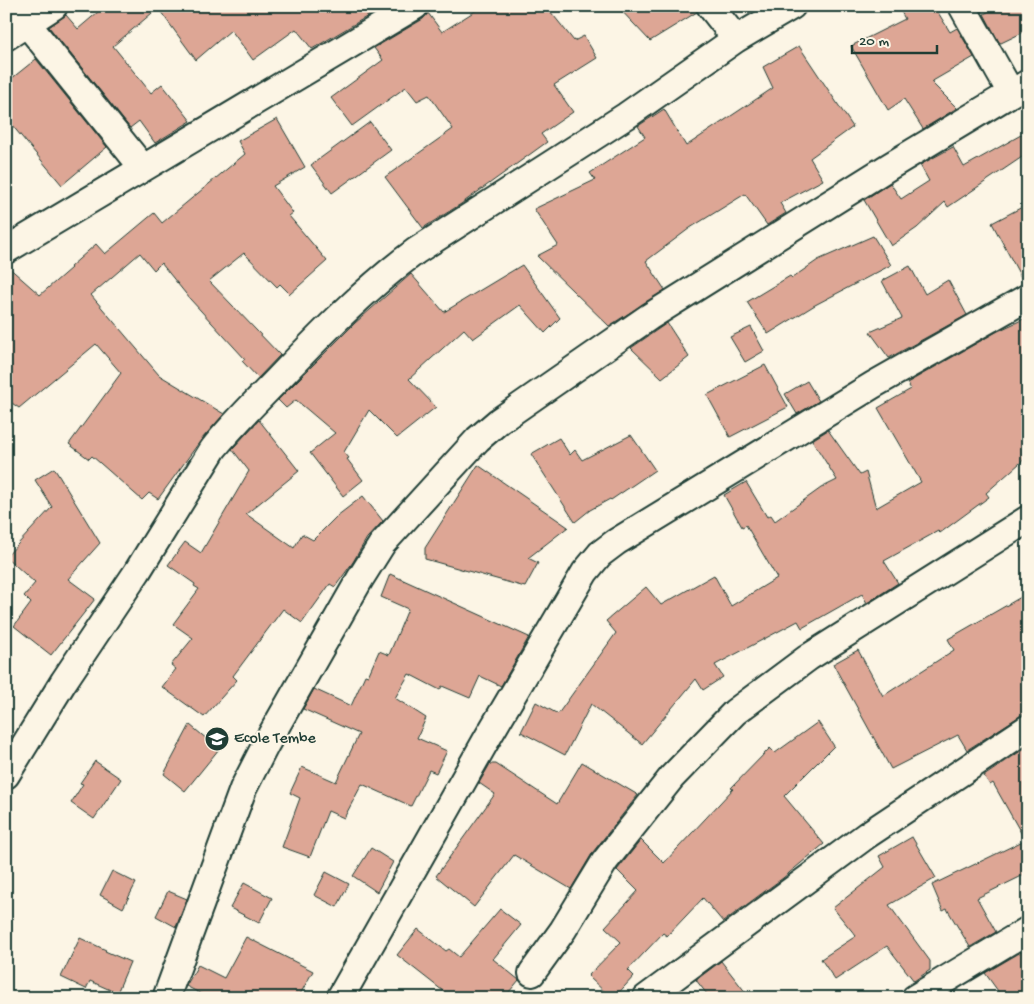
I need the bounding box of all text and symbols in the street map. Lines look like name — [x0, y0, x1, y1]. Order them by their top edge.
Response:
scale bar — [852, 22, 936, 54]
text: 20 m — [859, 33, 889, 51]
school or university icon: Ecole Tembe — [204, 726, 230, 752]
place label: Ecole Tembe — [234, 730, 317, 749]

